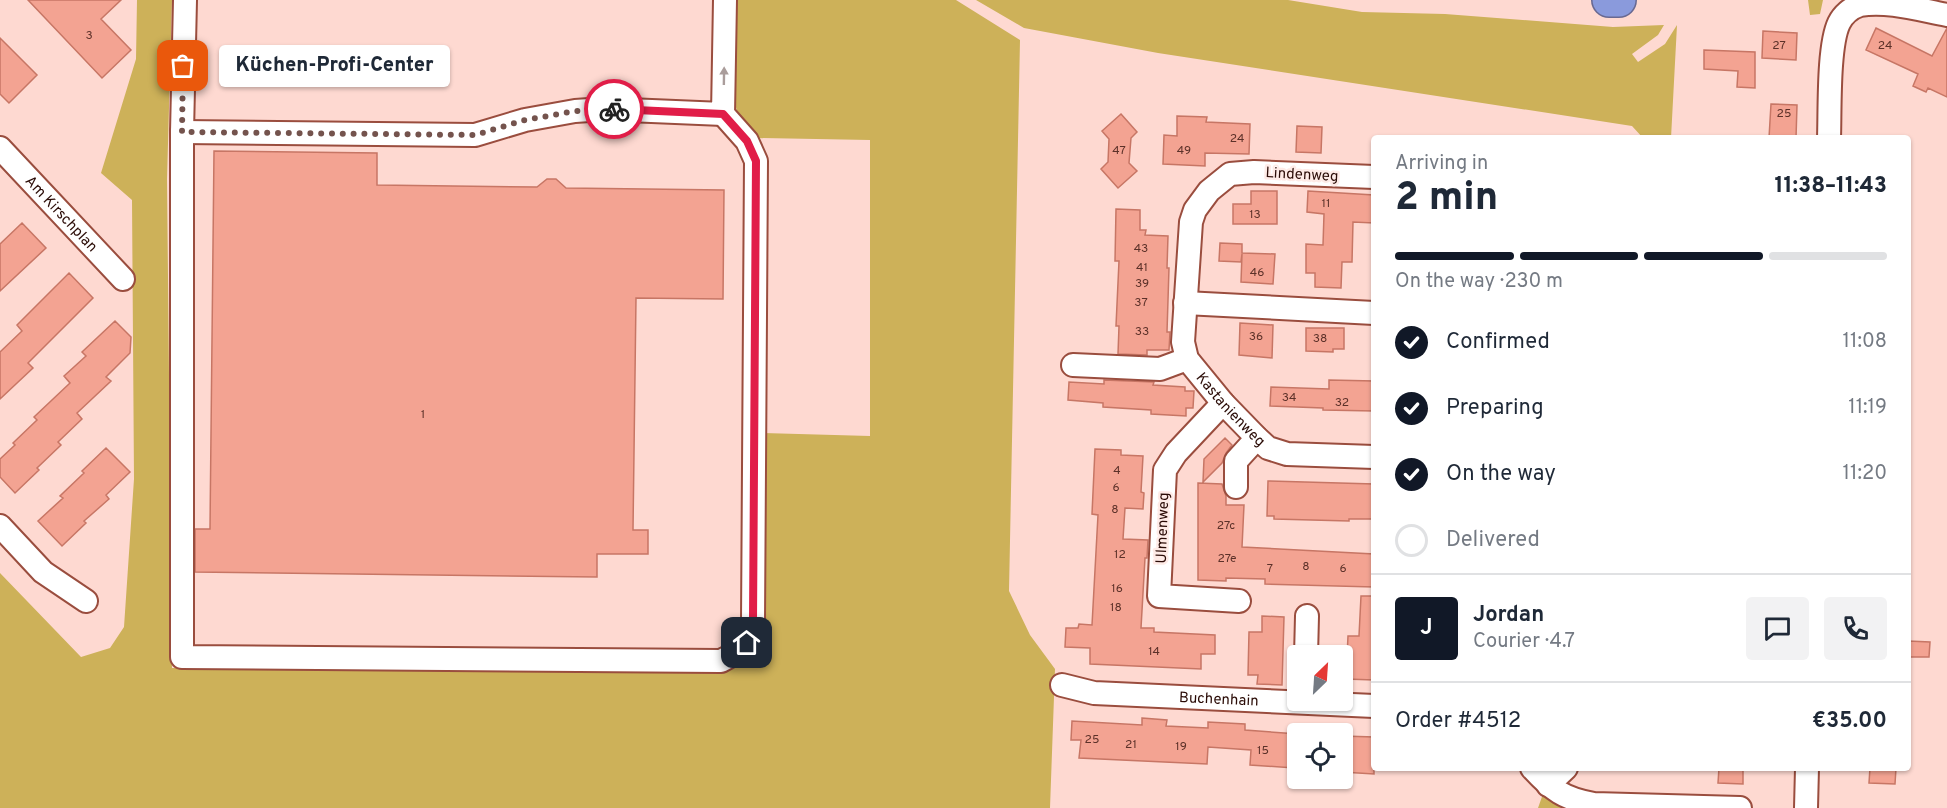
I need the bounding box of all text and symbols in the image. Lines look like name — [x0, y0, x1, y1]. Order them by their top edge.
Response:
house number: 3 — [85, 28, 93, 44]
house number: 27 — [1772, 38, 1786, 54]
house number: 24 — [1878, 38, 1892, 54]
pin — [157, 40, 208, 91]
callout: Küchen-Profi-Center — [219, 45, 450, 87]
icon: bag — [166, 49, 199, 82]
text: Küchen-Profi-Center — [235, 53, 434, 79]
one-way arrow — [719, 66, 729, 85]
courier — [584, 79, 644, 139]
icon: bike — [598, 93, 631, 126]
house number: 25 — [1777, 106, 1791, 122]
house number: 24 — [1230, 131, 1244, 147]
house number: 47 — [1112, 143, 1126, 159]
house number: 49 — [1177, 143, 1191, 159]
text: Arriving in — [1395, 151, 1488, 177]
street label: Lindenweg — [1265, 164, 1339, 187]
street label: Am Kirschplan — [20, 172, 101, 257]
text: 11:38–11:43 — [1775, 173, 1887, 200]
text: 2 min — [1395, 175, 1498, 224]
house number: 11 — [1322, 196, 1330, 212]
house number: 13 — [1249, 207, 1261, 223]
house number: 43 — [1134, 241, 1148, 257]
house number: 41 — [1136, 260, 1148, 276]
house number: 46 — [1250, 265, 1264, 281]
text: On the way · 230 m — [1395, 269, 1563, 295]
house number: 39 — [1135, 276, 1149, 292]
house number: 37 — [1134, 295, 1148, 311]
house number: 33 — [1135, 324, 1149, 340]
icon: check — [1395, 326, 1428, 359]
house number: 36 — [1249, 329, 1263, 345]
text: Confirmed — [1446, 329, 1550, 356]
text: 11:08 — [1843, 329, 1887, 355]
house number: 38 — [1313, 331, 1327, 347]
street label: Kastanienweg — [1191, 369, 1269, 452]
house number: 34 — [1282, 390, 1296, 406]
icon: check — [1395, 392, 1428, 425]
house number: 32 — [1335, 395, 1349, 411]
text: Preparing — [1446, 395, 1544, 422]
text: 11:19 — [1848, 395, 1887, 421]
house number: 1 — [421, 407, 425, 423]
icon: check — [1395, 458, 1428, 491]
text: On the way — [1446, 461, 1556, 488]
text: 11:20 — [1843, 461, 1887, 487]
house number: 4 — [1113, 463, 1121, 479]
house number: 6 — [1112, 480, 1120, 496]
street label: Ulmenweg — [1153, 492, 1174, 564]
house number: 8 — [1111, 502, 1119, 518]
house number: 27c — [1217, 518, 1235, 534]
text: Delivered — [1446, 527, 1540, 554]
house number: 12 — [1114, 547, 1126, 563]
house number: 27e — [1218, 551, 1236, 567]
house number: 8 — [1302, 559, 1310, 575]
house number: 7 — [1267, 561, 1273, 577]
house number: 6 — [1339, 561, 1347, 577]
house number: 16 — [1111, 581, 1123, 597]
button: chat — [1746, 597, 1809, 660]
button: phone — [1824, 597, 1887, 660]
house number: 18 — [1110, 600, 1122, 616]
text: Jordan — [1473, 602, 1544, 629]
text: J — [1420, 615, 1433, 642]
pin — [721, 617, 772, 668]
icon: home — [730, 626, 763, 659]
text: Courier · 4.7 — [1473, 629, 1575, 655]
house number: 14 — [1148, 644, 1160, 660]
north arrow — [1287, 645, 1353, 711]
map controls — [1287, 645, 1353, 789]
street label: Buchenhain — [1179, 689, 1259, 712]
text: Order #4512 — [1395, 708, 1521, 735]
text: €35.00 — [1812, 708, 1887, 735]
button: locate — [1287, 723, 1353, 789]
house number: 25 — [1085, 732, 1099, 748]
house number: 21 — [1125, 737, 1137, 753]
house number: 19 — [1175, 739, 1187, 755]
house number: 15 — [1257, 743, 1269, 759]

